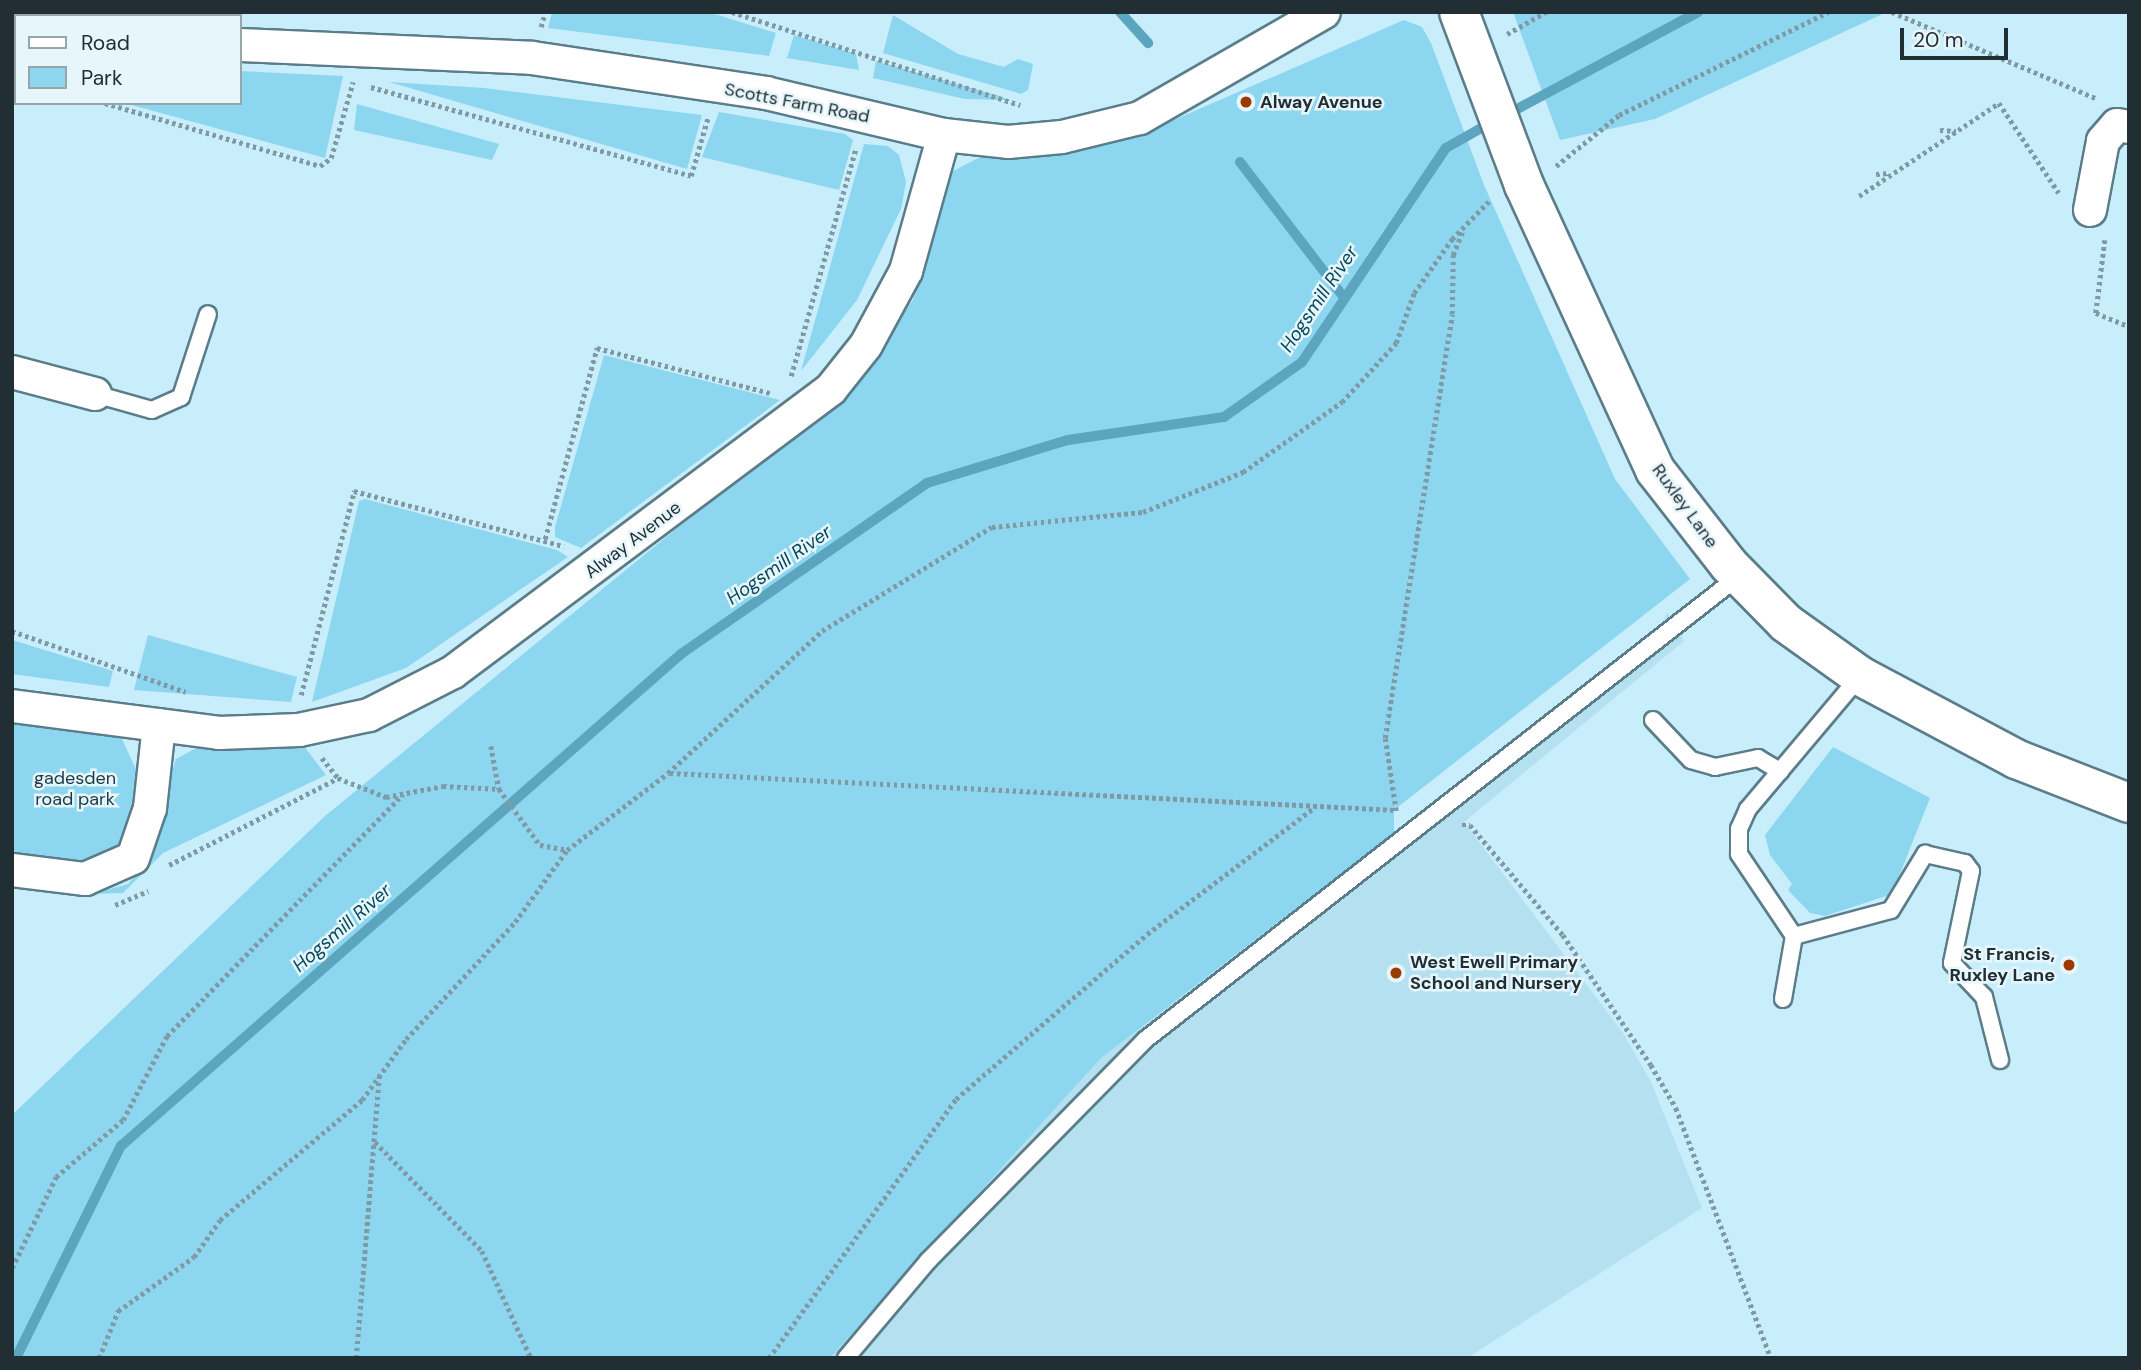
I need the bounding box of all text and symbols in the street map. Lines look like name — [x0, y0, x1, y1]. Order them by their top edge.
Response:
legend — [14, 14, 242, 105]
scale bar — [1903, 14, 2011, 58]
text: 20 m — [1913, 26, 1964, 54]
text: Road — [81, 29, 130, 57]
text: Park — [81, 64, 122, 92]
street label: Scotts Farm Road — [723, 78, 871, 128]
place label: Alway Avenue — [1260, 91, 1383, 113]
marker: Alway Avenue — [1238, 94, 1254, 110]
water label: Hogsmill River — [1275, 242, 1363, 356]
street label: Ruxley Lane — [1647, 460, 1723, 552]
street label: Alway Avenue — [581, 497, 685, 583]
water label: Hogsmill River — [722, 520, 836, 610]
park label: gadesden road park — [34, 768, 116, 810]
water label: Hogsmill River — [288, 879, 396, 977]
place label: St Francis, Ruxley Lane — [1949, 944, 2055, 986]
place label: West Ewell Primary School and Nursery — [1410, 952, 1582, 995]
marker: St Francis, Ruxley Lane — [2061, 957, 2077, 973]
marker: West Ewell Primary School and Nursery — [1388, 965, 1404, 981]

